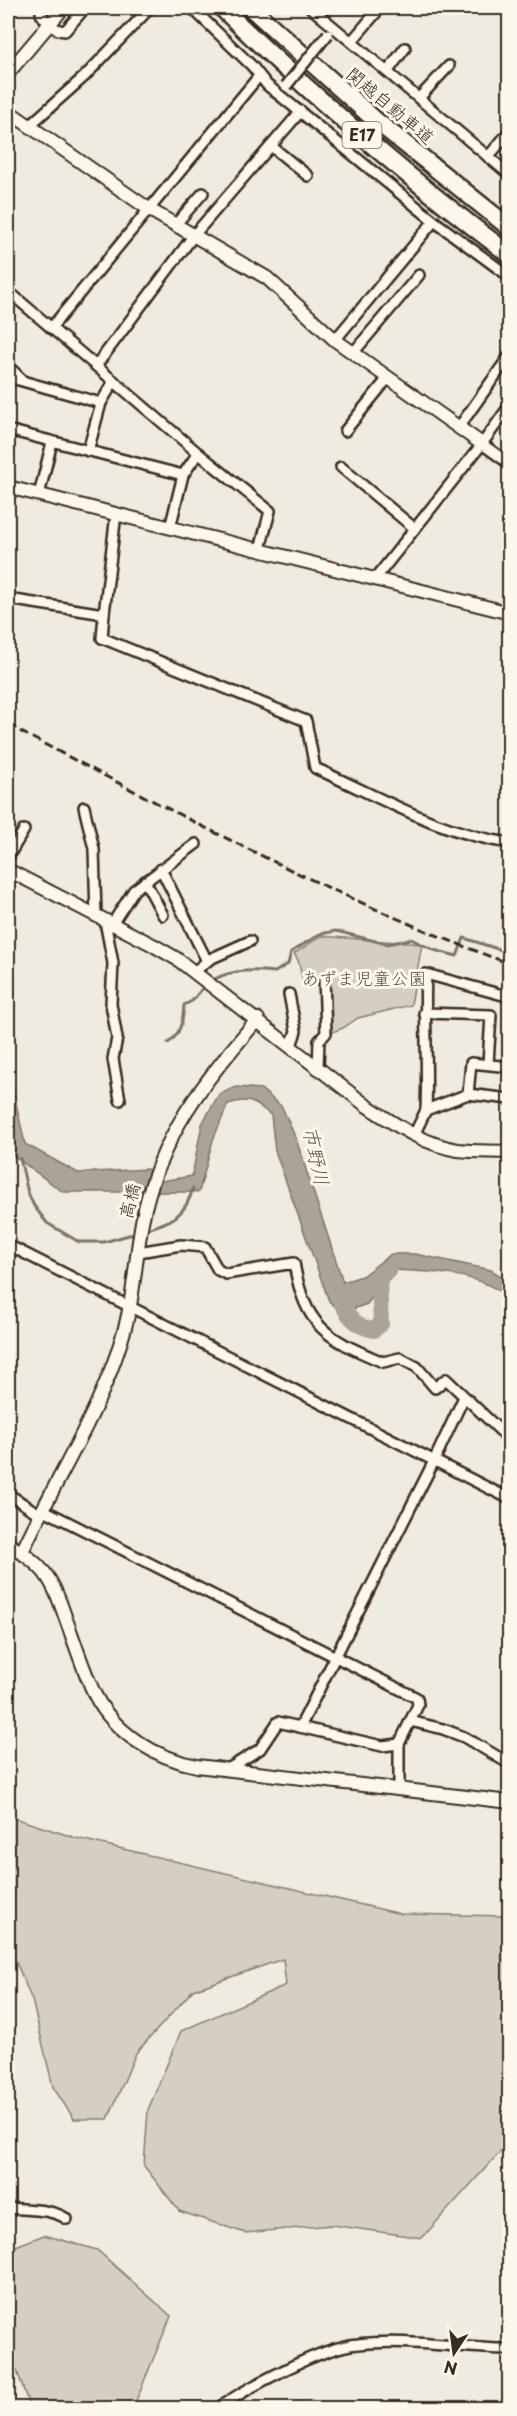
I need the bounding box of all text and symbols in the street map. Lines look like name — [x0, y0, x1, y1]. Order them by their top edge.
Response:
street label: 関越自動車道 — [341, 60, 441, 150]
road number: E17 — [342, 122, 382, 148]
park label: あずま児童公園 — [301, 964, 427, 991]
water label: 市野川 — [296, 1123, 338, 1188]
street label: 高橋 — [111, 1180, 146, 1221]
north arrow — [424, 2323, 484, 2383]
text: N — [442, 2355, 459, 2382]

